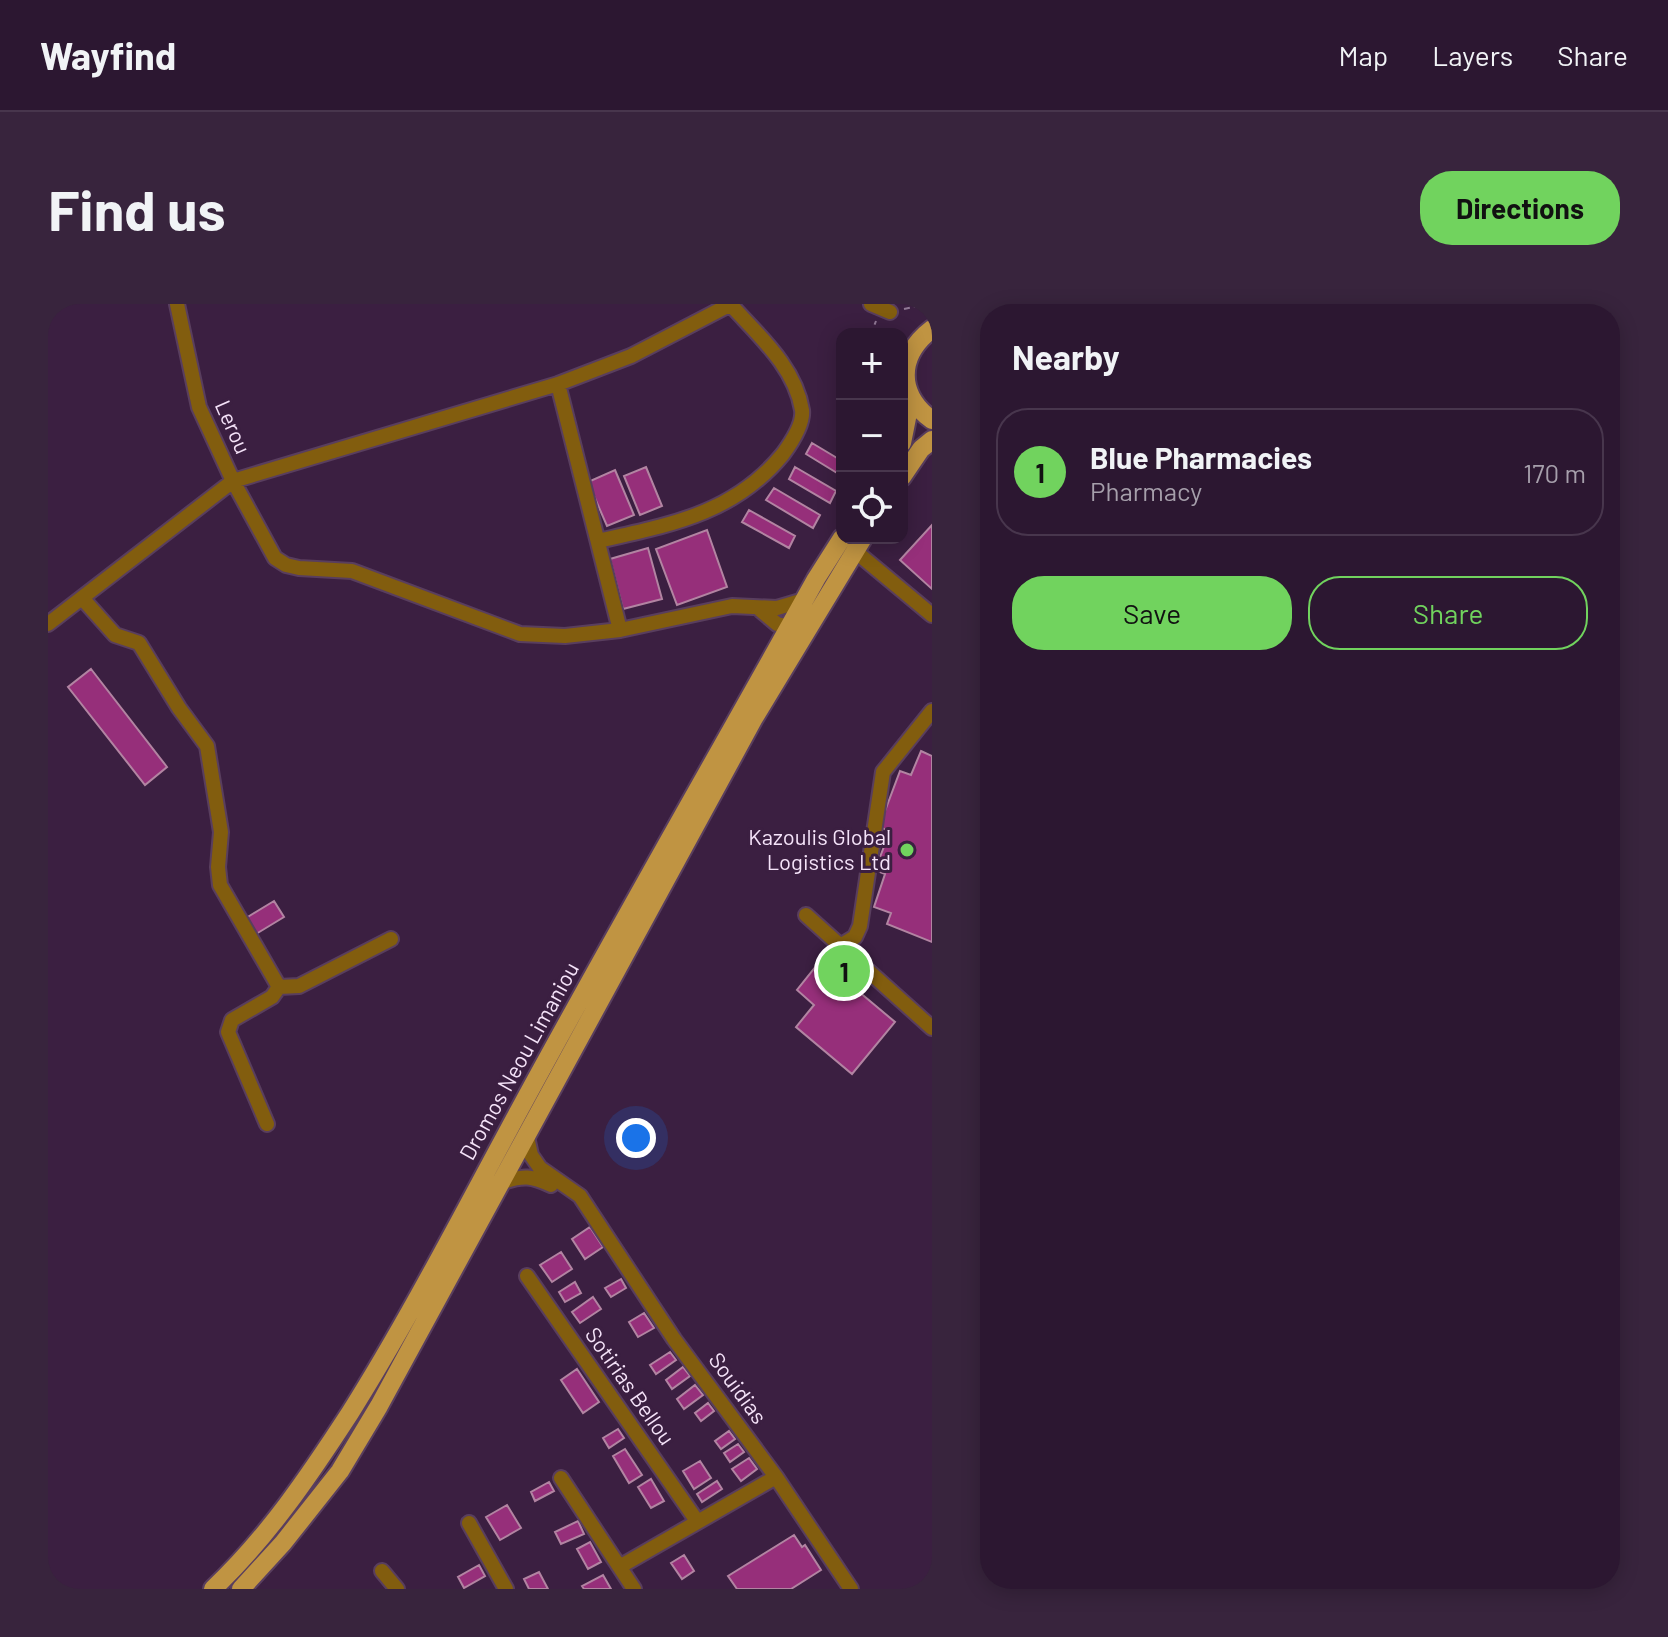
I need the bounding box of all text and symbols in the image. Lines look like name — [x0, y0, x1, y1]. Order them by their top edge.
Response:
text: Wayfind — [40, 32, 176, 78]
text: Map — [1338, 38, 1388, 72]
text: Layers — [1432, 38, 1513, 72]
text: Share — [1557, 38, 1628, 72]
button: Directions — [1420, 171, 1620, 245]
text: Find us — [48, 175, 226, 242]
map controls — [836, 328, 908, 544]
button: + — [836, 328, 908, 400]
text: Nearby — [1012, 336, 1120, 377]
street label: Lerou — [211, 396, 257, 457]
button: − — [836, 400, 908, 472]
text: Blue Pharmacies — [1090, 439, 1312, 475]
text: 1 — [1035, 457, 1045, 488]
text: 170 m — [1523, 457, 1586, 488]
button: locate — [836, 472, 908, 544]
text: Pharmacy — [1090, 475, 1202, 506]
button: Save — [1012, 576, 1292, 650]
button: Share — [1308, 576, 1588, 650]
place label: Kazoulis Global Logistics Ltd — [748, 823, 891, 874]
marker: Kazoulis Global Logistics Ltd — [898, 841, 916, 859]
pin: 1 — [818, 941, 870, 1001]
street label: Dromos Neou Limaniou — [453, 957, 583, 1164]
your location — [616, 1118, 656, 1158]
street label: Sotirias Bellou — [581, 1322, 681, 1449]
street label: Souidias — [704, 1347, 773, 1428]

